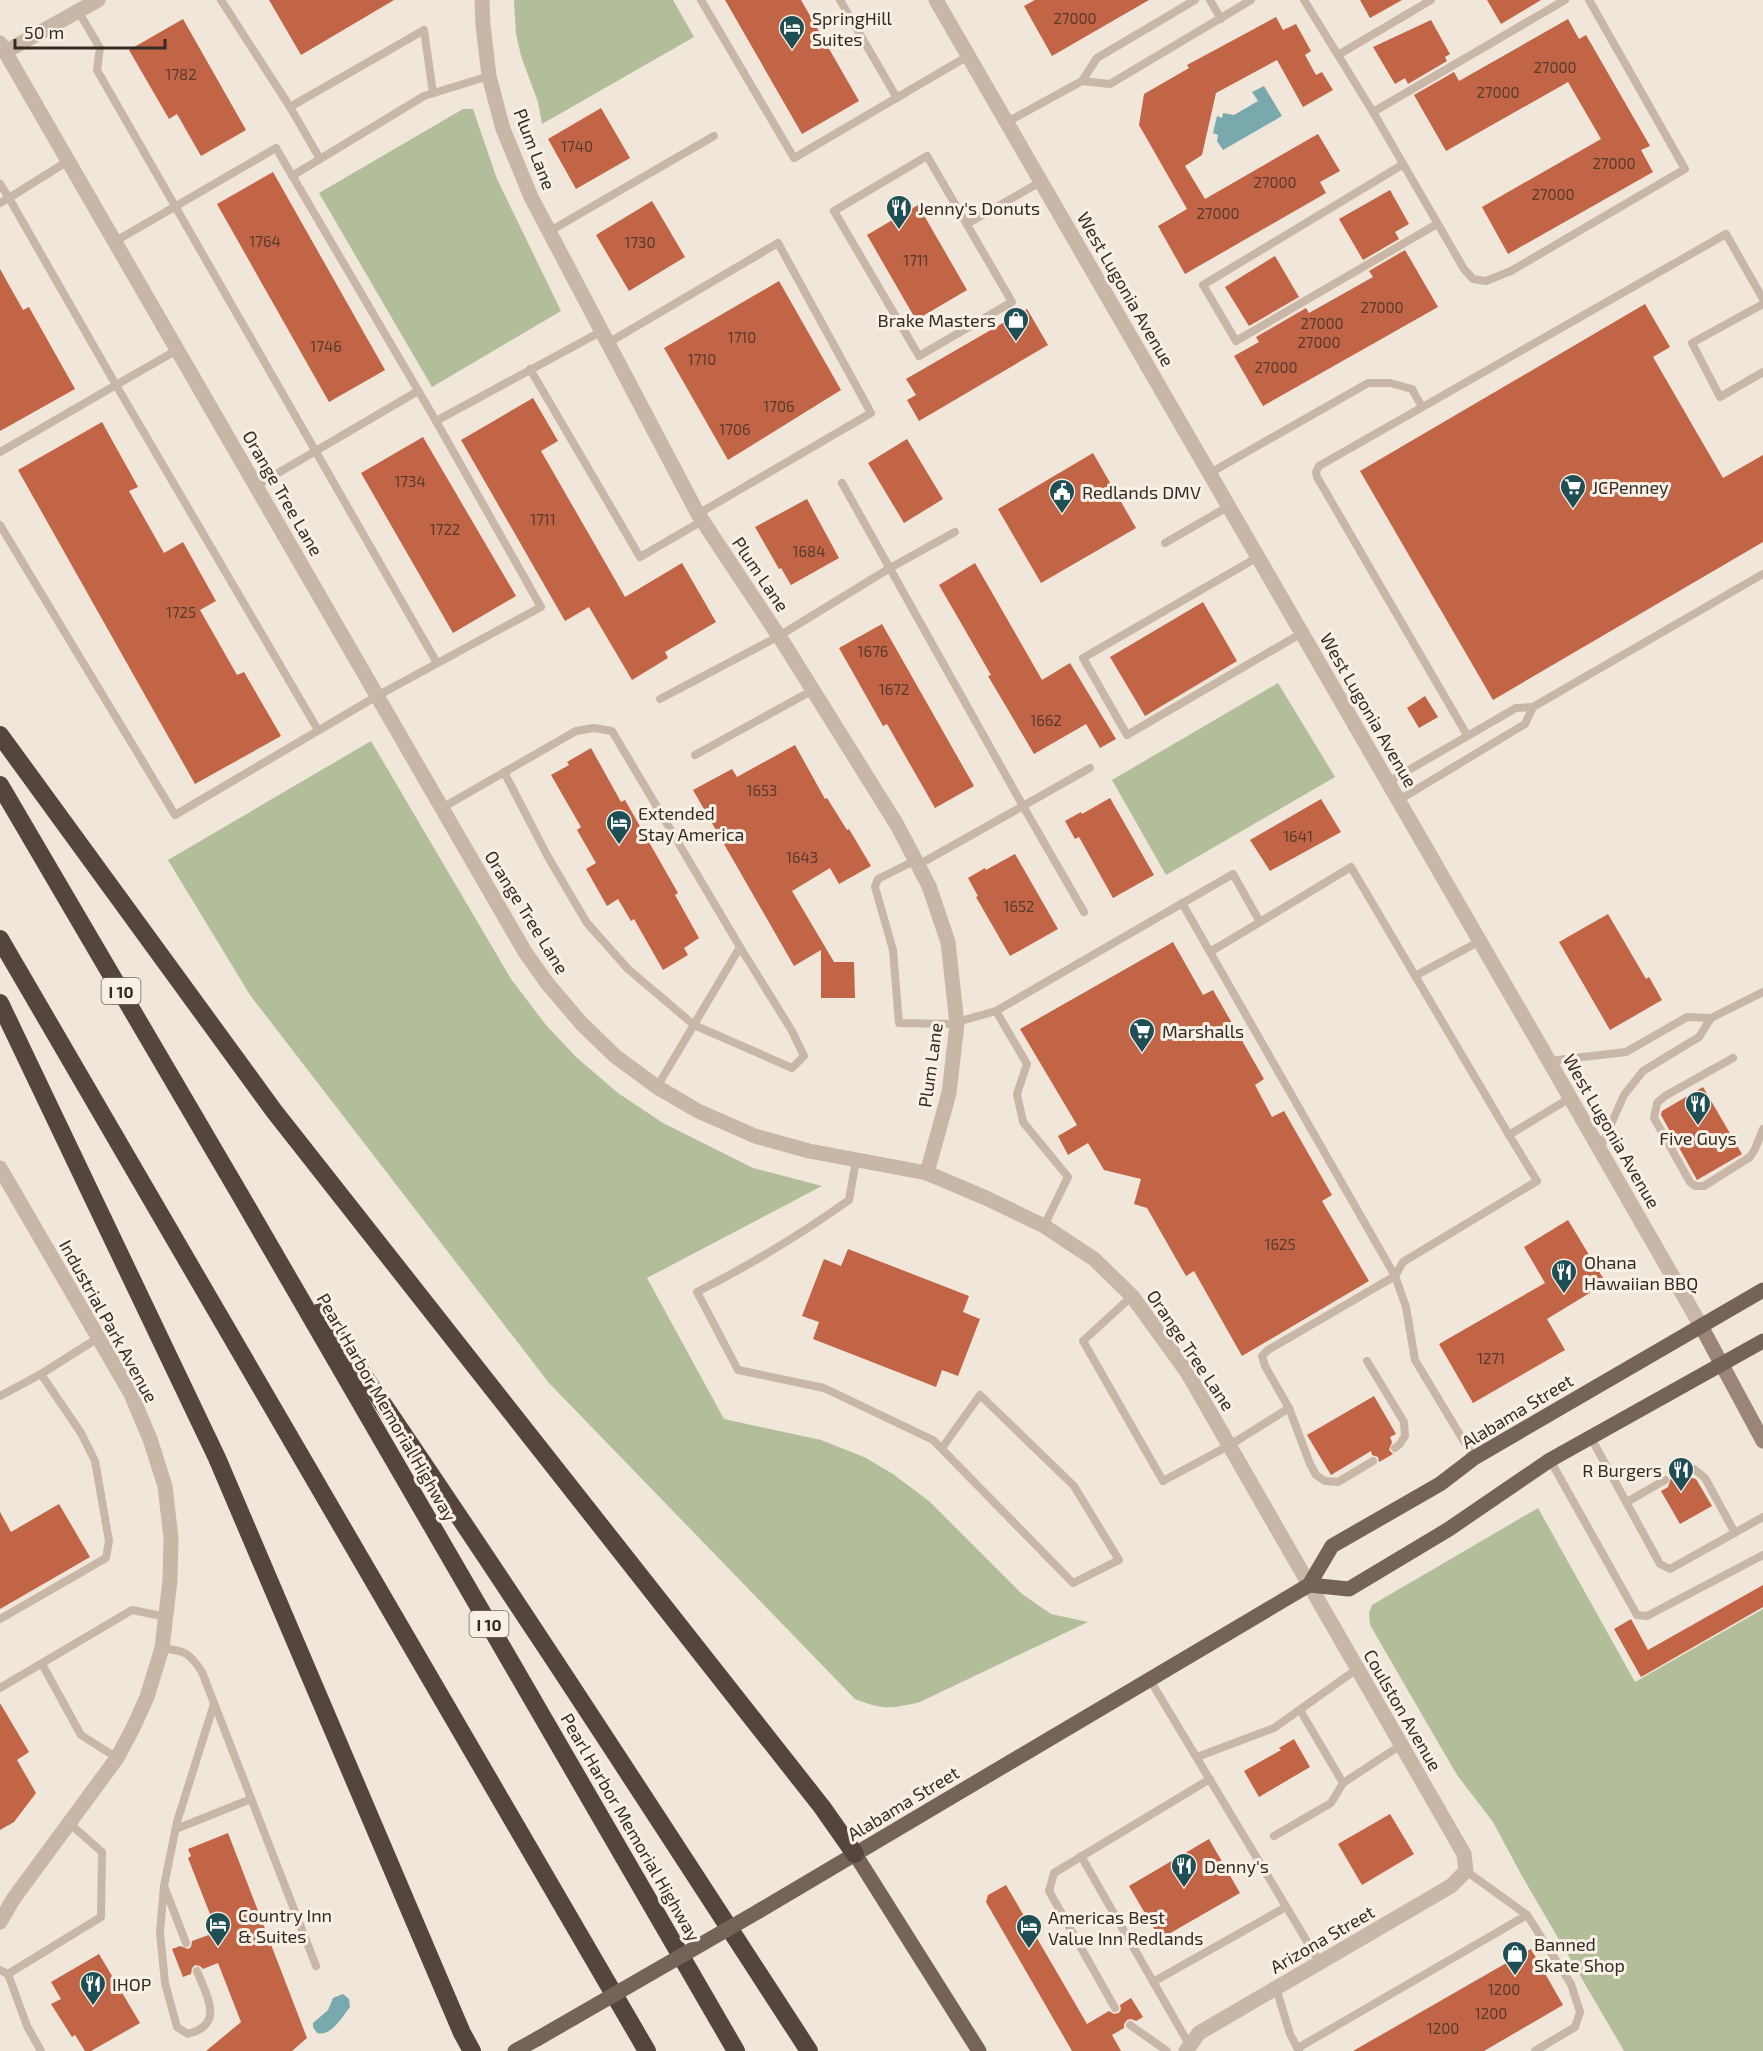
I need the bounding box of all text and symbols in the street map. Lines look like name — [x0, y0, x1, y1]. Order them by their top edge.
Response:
place label: SpringHill Suites — [812, 7, 893, 50]
house number: 27000 — [1053, 9, 1097, 27]
scale bar — [15, 12, 165, 50]
hotel icon: SpringHill Suites — [777, 13, 807, 51]
text: 50 m — [24, 21, 64, 43]
house number: 27000 — [1533, 58, 1577, 76]
house number: 1782 — [165, 65, 197, 83]
house number: 27000 — [1476, 83, 1520, 101]
street label: Plum Lane — [509, 105, 561, 193]
house number: 1740 — [561, 137, 593, 155]
house number: 27000 — [1592, 154, 1636, 172]
house number: 27000 — [1253, 173, 1297, 191]
house number: 27000 — [1531, 185, 1575, 203]
restaurant icon: Jenny's Donuts — [884, 193, 914, 231]
place label: Jenny's Donuts — [918, 197, 1040, 219]
house number: 27000 — [1196, 204, 1240, 222]
street label: West Lugonia Avenue — [1073, 208, 1179, 370]
house number: 1764 — [249, 232, 281, 250]
house number: 1730 — [624, 233, 656, 251]
house number: 1711 — [903, 251, 929, 269]
house number: 27000 — [1360, 298, 1404, 316]
shop icon: Brake Masters — [1001, 305, 1031, 343]
place label: Brake Masters — [877, 309, 996, 331]
house number: 27000 — [1300, 314, 1344, 332]
house number: 1710 — [728, 328, 756, 346]
house number: 27000 — [1297, 333, 1341, 351]
house number: 1746 — [310, 337, 342, 355]
house number: 1710 — [688, 350, 716, 368]
house number: 27000 — [1254, 358, 1298, 376]
house number: 1706 — [763, 397, 795, 415]
house number: 1706 — [719, 420, 751, 438]
street label: Orange Tree Lane — [238, 426, 328, 560]
house number: 1734 — [394, 472, 426, 490]
supermarket icon: JCPenney — [1558, 472, 1588, 510]
place label: JCPenney — [1592, 476, 1669, 498]
public building icon: Redlands DMV — [1047, 477, 1077, 515]
place label: Redlands DMV — [1082, 481, 1201, 503]
house number: 1711 — [530, 510, 556, 528]
house number: 1722 — [430, 520, 460, 538]
street label: Plum Lane — [728, 533, 794, 615]
house number: 1684 — [793, 542, 825, 560]
house number: 1725 — [166, 603, 196, 621]
street label: West Lugonia Avenue — [1316, 629, 1422, 791]
house number: 1676 — [858, 642, 888, 660]
house number: 1672 — [879, 680, 909, 698]
house number: 1662 — [1030, 711, 1062, 729]
house number: 1653 — [747, 781, 777, 799]
place label: Extended Stay America — [638, 802, 744, 845]
hotel icon: Extended Stay America — [604, 808, 634, 846]
house number: 1641 — [1283, 827, 1313, 845]
street label: Orange Tree Lane — [480, 846, 574, 978]
house number: 1643 — [786, 848, 818, 866]
house number: 1652 — [1003, 897, 1035, 915]
road number: I 10 — [102, 978, 140, 1004]
supermarket icon: Marshalls — [1127, 1016, 1157, 1054]
place label: Marshalls — [1162, 1020, 1244, 1042]
street label: Plum Lane — [913, 1021, 947, 1109]
street label: West Lugonia Avenue — [1559, 1050, 1665, 1212]
restaurant icon: Five Guys — [1683, 1089, 1713, 1127]
place label: Five Guys — [1659, 1127, 1737, 1149]
house number: 1625 — [1264, 1235, 1296, 1253]
street label: Industrial Park Avenue — [55, 1236, 163, 1406]
place label: Ohana Hawaiian BBQ — [1584, 1251, 1698, 1294]
restaurant icon: Ohana Hawaiian BBQ — [1549, 1257, 1579, 1295]
street label: Orange Tree Lane — [1142, 1285, 1240, 1415]
street label: Pearl Harbor Memorial Highway — [313, 1289, 462, 1525]
house number: 1271 — [1477, 1349, 1505, 1367]
street label: Alabama Street — [1457, 1369, 1577, 1453]
restaurant icon: R Burgers — [1666, 1455, 1696, 1493]
place label: R Burgers — [1582, 1459, 1662, 1481]
road number: I 10 — [470, 1611, 508, 1637]
street label: Coulston Avenue — [1359, 1645, 1447, 1775]
street label: Pearl Harbor Memorial Highway — [557, 1709, 706, 1945]
street label: Alabama Street — [843, 1761, 963, 1845]
restaurant icon: Denny's — [1169, 1851, 1199, 1889]
place label: Denny's — [1204, 1855, 1269, 1877]
street label: Arizona Street — [1266, 1900, 1378, 1978]
place label: Country Inn & Suites — [238, 1904, 332, 1947]
place label: Americas Best Value Inn Redlands — [1048, 1906, 1203, 1949]
hotel icon: Country Inn & Suites — [203, 1910, 233, 1948]
hotel icon: Americas Best Value Inn Redlands — [1014, 1912, 1044, 1950]
place label: Banned Skate Shop — [1534, 1933, 1625, 1976]
shop icon: Banned Skate Shop — [1500, 1939, 1530, 1977]
restaurant icon: IHOP — [78, 1969, 108, 2007]
place label: IHOP — [112, 1973, 151, 1995]
house number: 1200 — [1488, 1980, 1520, 1998]
house number: 1200 — [1475, 2004, 1507, 2022]
house number: 1200 — [1427, 2019, 1459, 2037]

